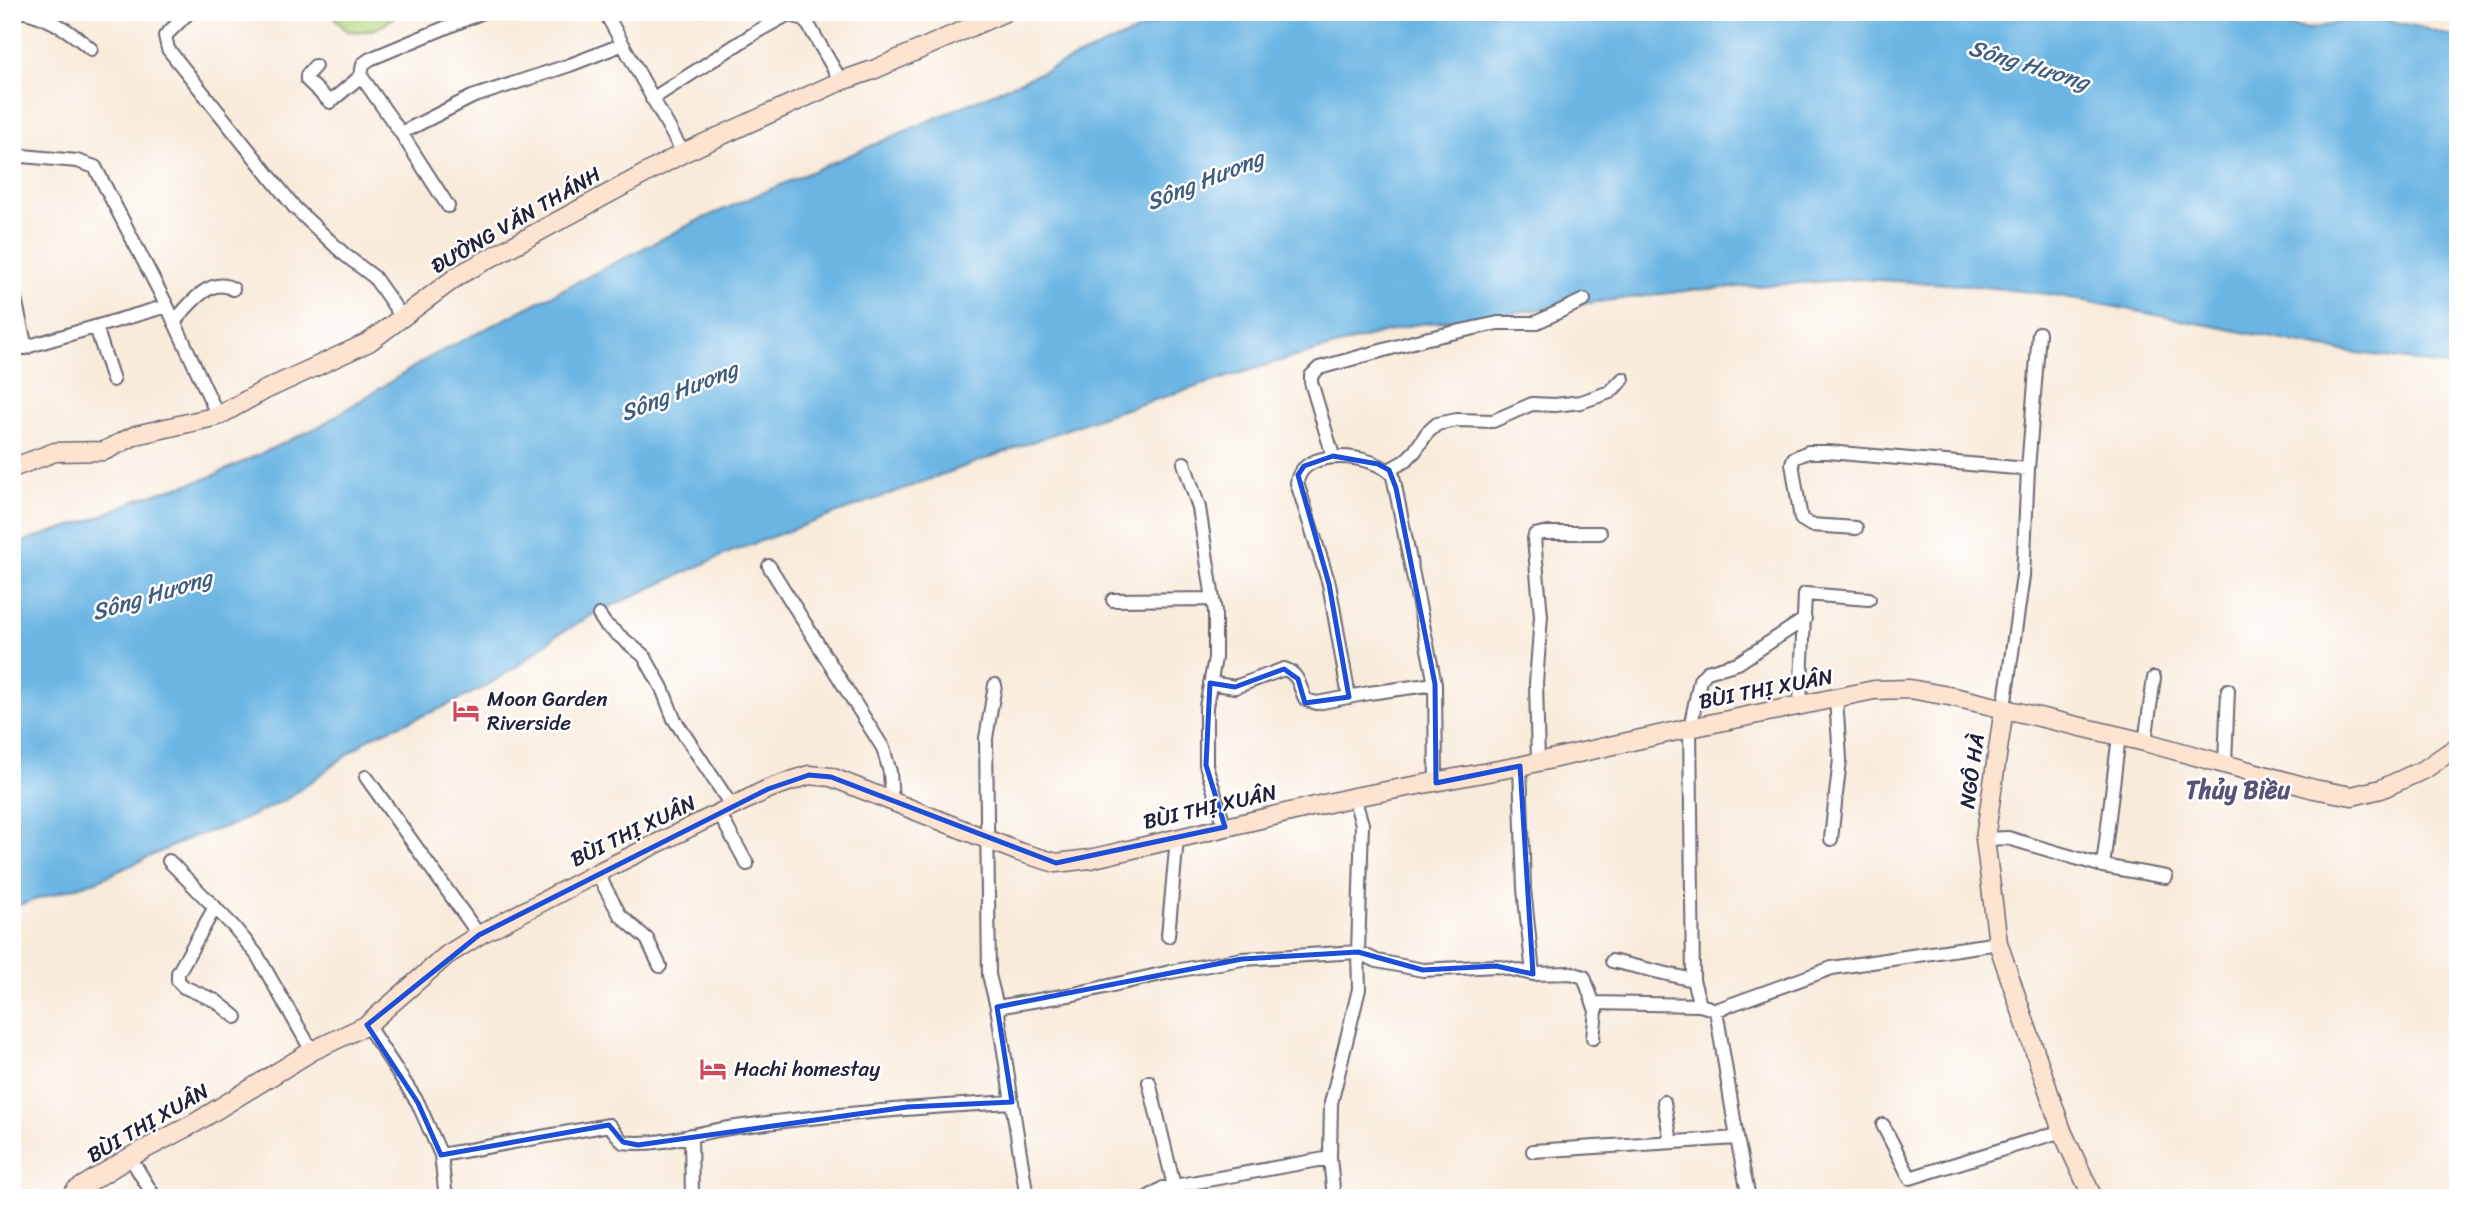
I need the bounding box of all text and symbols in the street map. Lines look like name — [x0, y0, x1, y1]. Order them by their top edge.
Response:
water label: Sông Hương — [1964, 27, 2097, 103]
water label: Sông Hương — [1140, 137, 1273, 222]
street label: ĐƯỜNG VĂN THÁNH — [424, 156, 608, 284]
water label: Sông Hương — [614, 348, 747, 433]
water label: Sông Hương — [87, 557, 220, 633]
street label: BÙI THỊ XUÂN — [1696, 657, 1837, 721]
place label: Moon Garden Riverside — [487, 680, 608, 742]
hotel icon: Moon Garden Riverside — [451, 696, 481, 726]
street label: NGÔ HÀ — [1948, 731, 1996, 811]
district label: Thủy Biều — [2186, 769, 2291, 811]
street label: BÙI THỊ XUÂN — [1139, 773, 1281, 841]
street label: BÙI THỊ XUÂN — [564, 784, 703, 878]
place label: Hachi homestay — [734, 1050, 880, 1088]
hotel icon: Hachi homestay — [698, 1054, 728, 1084]
street label: BÙI THỊ XUÂN — [80, 1072, 217, 1173]

